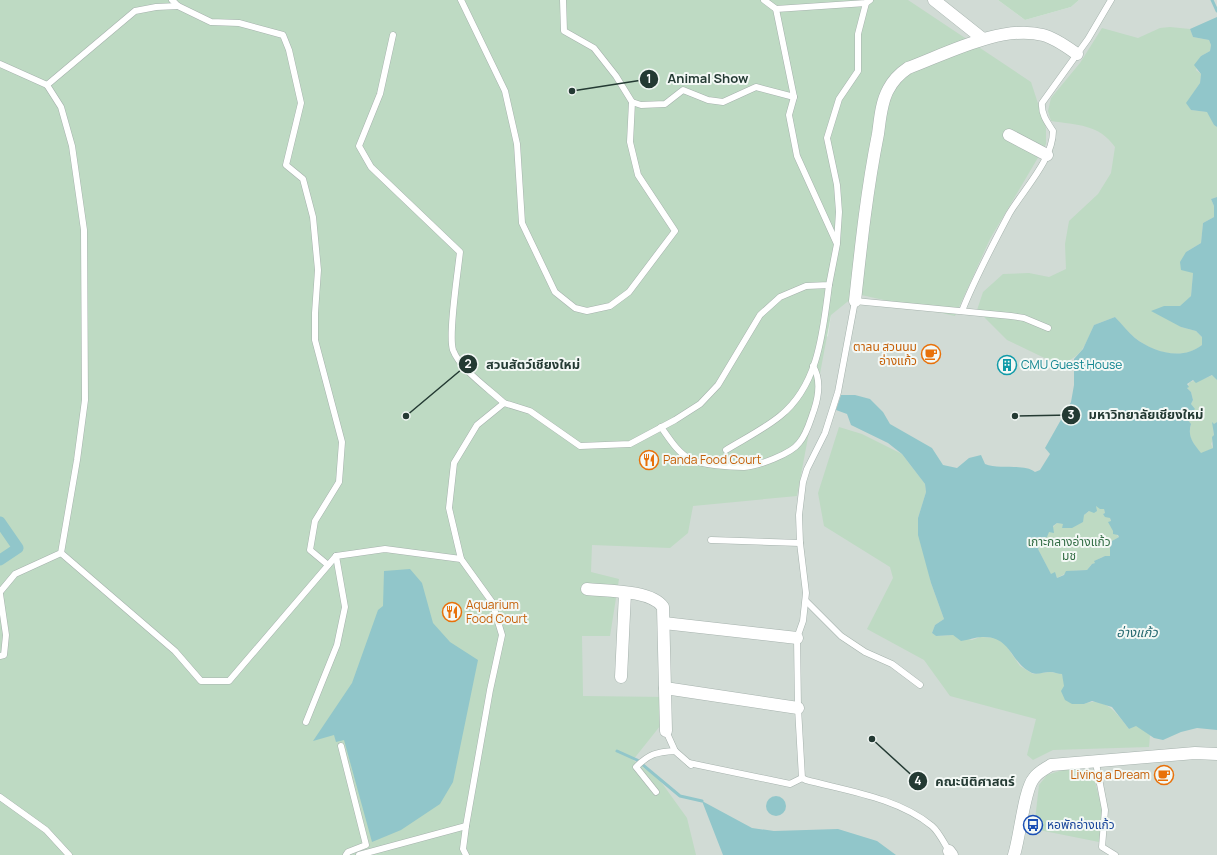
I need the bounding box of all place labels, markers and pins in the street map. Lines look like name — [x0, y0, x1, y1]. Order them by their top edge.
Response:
callout: Animal Show — [639, 66, 756, 91]
place label: ตาลน สวนนม อ่างแก้ว — [853, 338, 917, 369]
cafe icon: ตาลน สวนนม อ่างแก้ว — [920, 343, 942, 365]
callout: สวนสัตว์เชียงใหม่ — [458, 352, 588, 377]
building icon: CMU Guest House — [996, 354, 1018, 376]
place label: CMU Guest House — [1021, 356, 1122, 373]
callout: มหาวิทยาลัยเชียงใหม่ — [1061, 402, 1212, 427]
restaurant icon: Panda Food Court — [638, 449, 660, 471]
place label: Panda Food Court — [663, 451, 762, 468]
place label: Aquarium Food Court — [466, 596, 528, 627]
restaurant icon: Aquarium Food Court — [441, 601, 463, 623]
cafe icon: Living a Dream — [1153, 764, 1175, 786]
place label: Living a Dream — [1070, 766, 1150, 783]
callout: คณะนิติศาสตร์ — [908, 769, 1023, 794]
bus stop icon: หอพักอ่างแก้ว — [1022, 814, 1044, 836]
place label: หอพักอ่างแก้ว — [1047, 816, 1115, 833]

